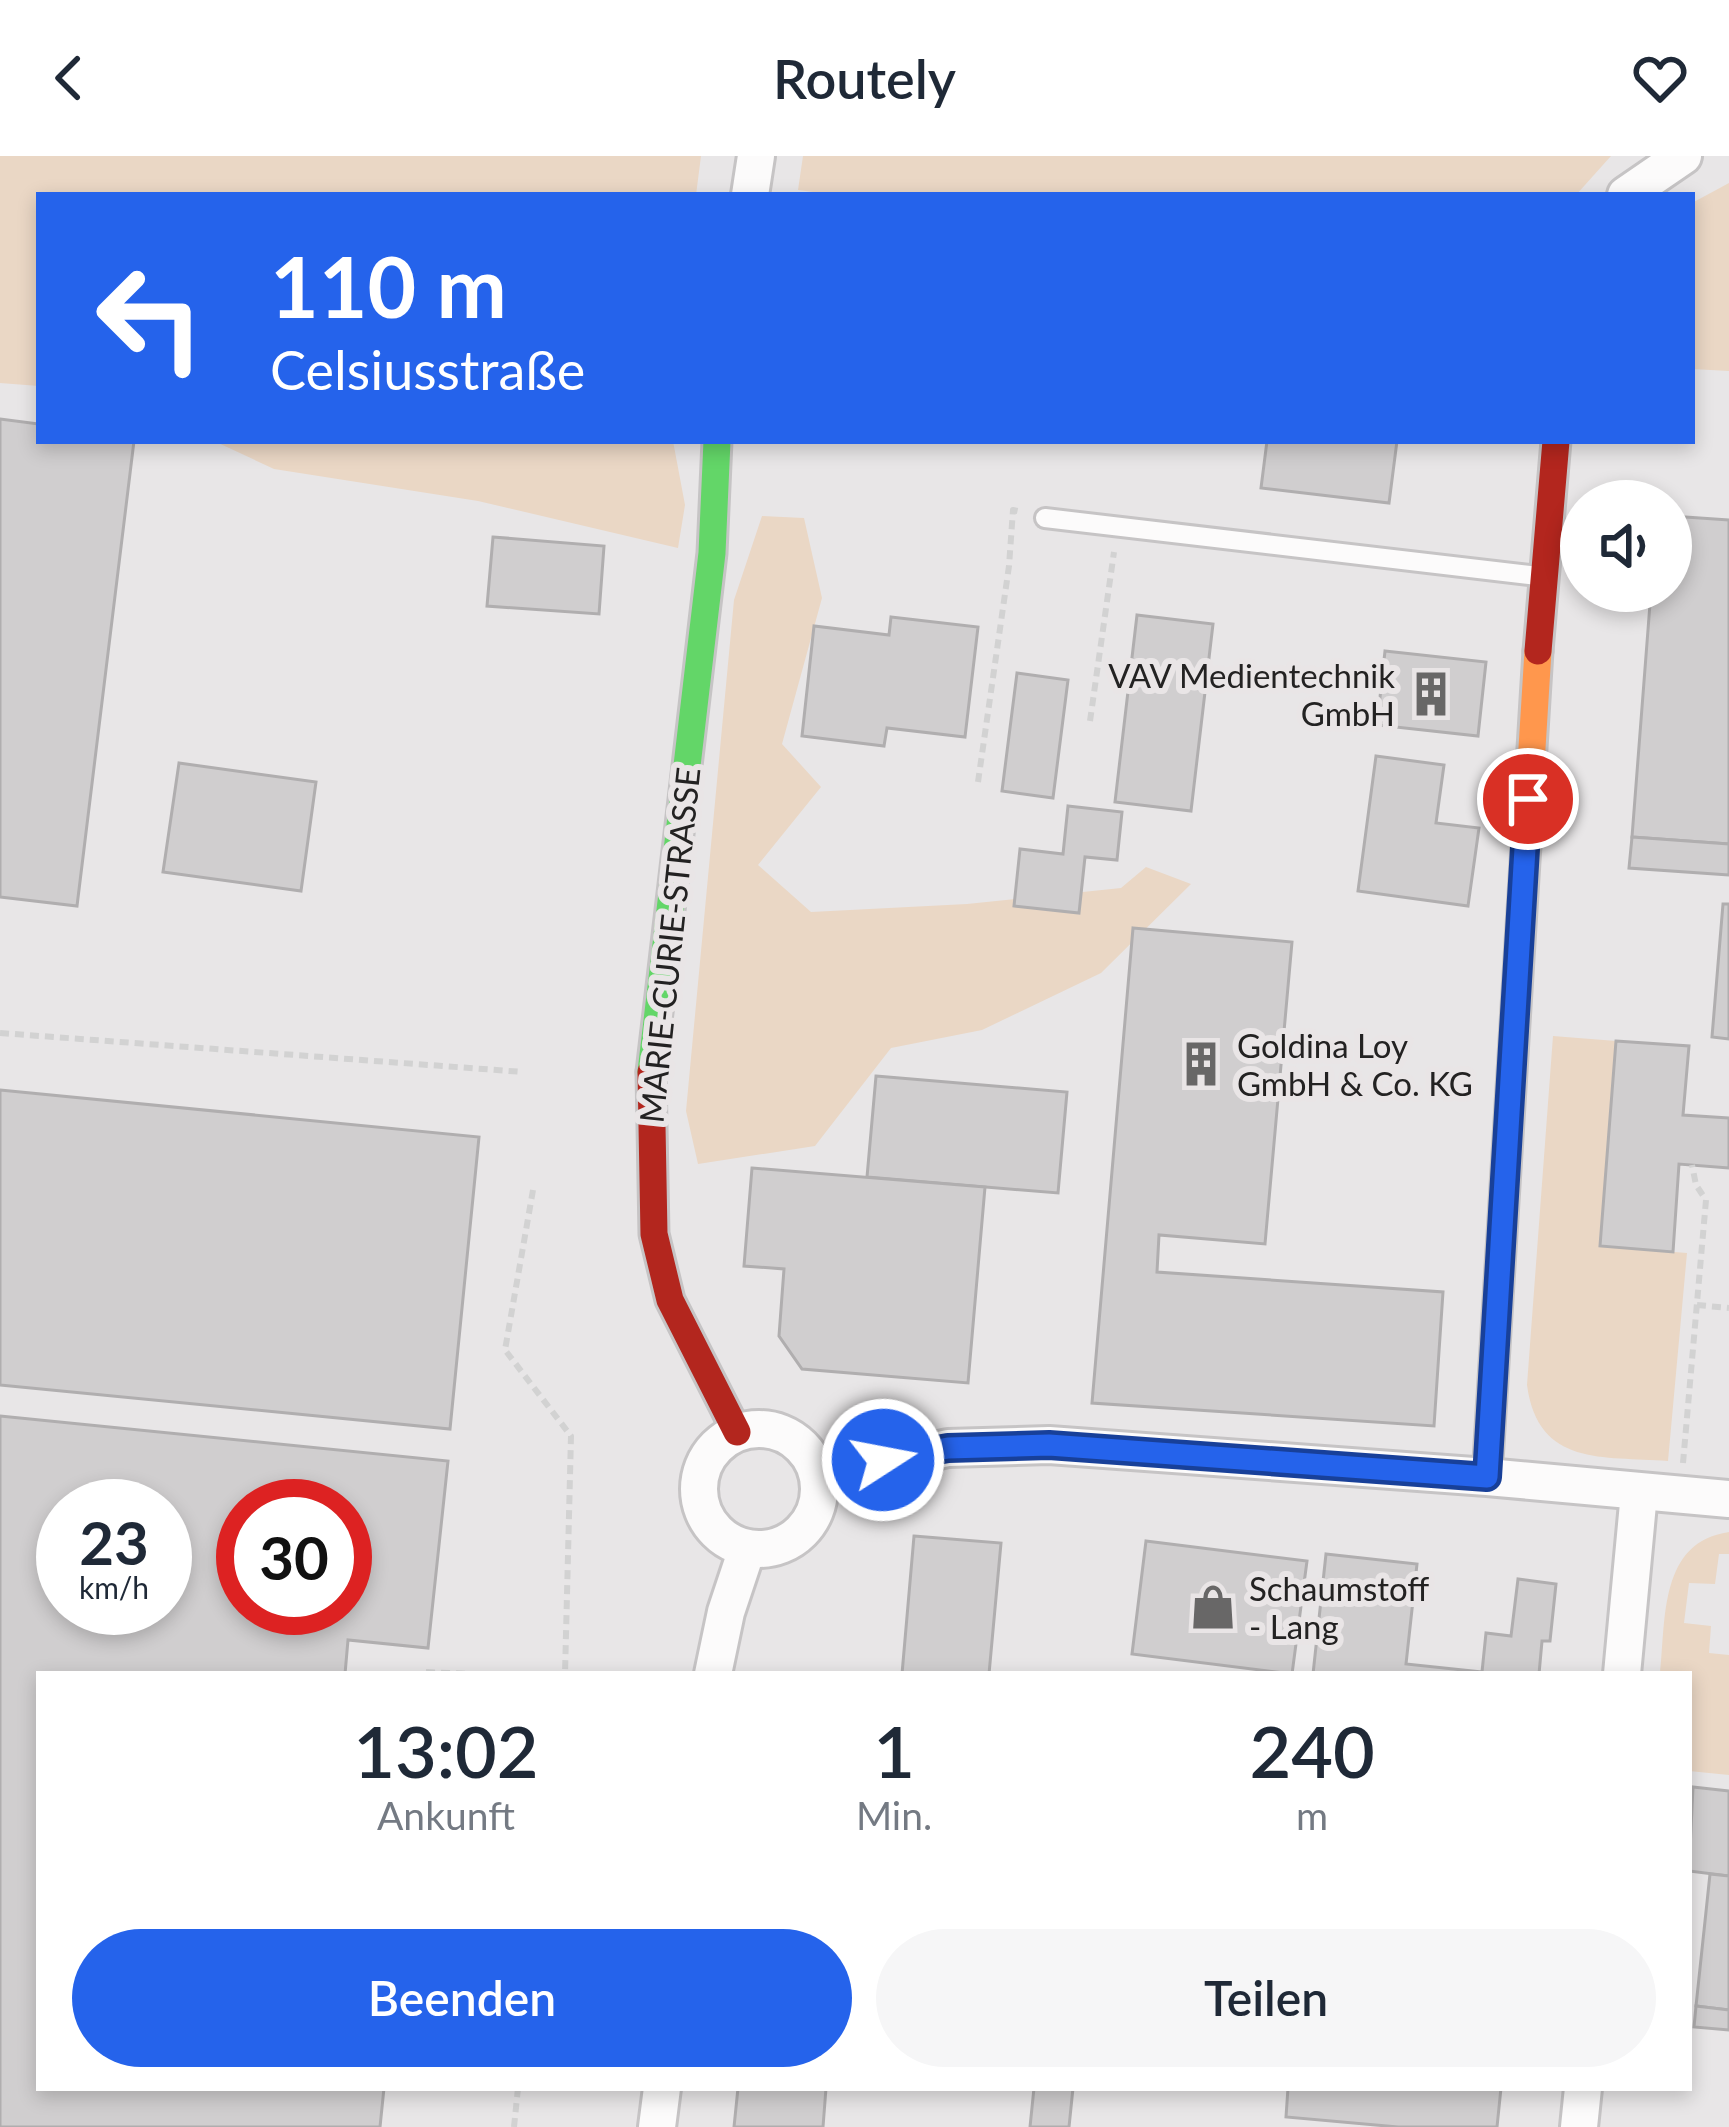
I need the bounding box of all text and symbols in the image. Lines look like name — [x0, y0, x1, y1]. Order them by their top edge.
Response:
icon: back — [36, 45, 102, 111]
icon: heart — [1627, 45, 1693, 111]
text: Routely — [773, 46, 956, 111]
text: 110 m — [270, 235, 507, 336]
icon: left — [72, 240, 228, 396]
text: Celsiusstraße — [270, 337, 585, 402]
map controls — [1560, 480, 1692, 612]
button: sound — [1560, 480, 1692, 612]
place label: VAV Medientechnik GmbH — [1108, 655, 1395, 733]
building icon: VAV Medientechnik GmbH — [1406, 669, 1456, 719]
pin — [1477, 748, 1579, 850]
street label: MARIE-CURIE-STRASSE — [630, 765, 708, 1125]
icon: arrive — [1495, 766, 1561, 832]
place label: Goldina Loy GmbH & Co. KG — [1237, 1025, 1473, 1103]
building icon: Goldina Loy GmbH & Co. KG — [1176, 1039, 1226, 1089]
position arrow — [820, 1397, 946, 1523]
speed limit sign: 30 — [216, 1479, 372, 1635]
text: 23 — [79, 1506, 149, 1578]
place label: Schaumstoff - Lang — [1249, 1568, 1429, 1646]
text: km/h — [79, 1569, 149, 1605]
shop icon: Schaumstoff - Lang — [1188, 1582, 1238, 1632]
text: 13:02 — [353, 1707, 539, 1793]
text: 1 — [873, 1707, 915, 1793]
text: 240 — [1249, 1707, 1375, 1793]
text: Ankunft — [377, 1792, 515, 1838]
text: Min. — [856, 1792, 932, 1838]
text: m — [1296, 1792, 1328, 1838]
button: Beenden — [72, 1929, 852, 2067]
button: Teilen — [876, 1929, 1656, 2067]

